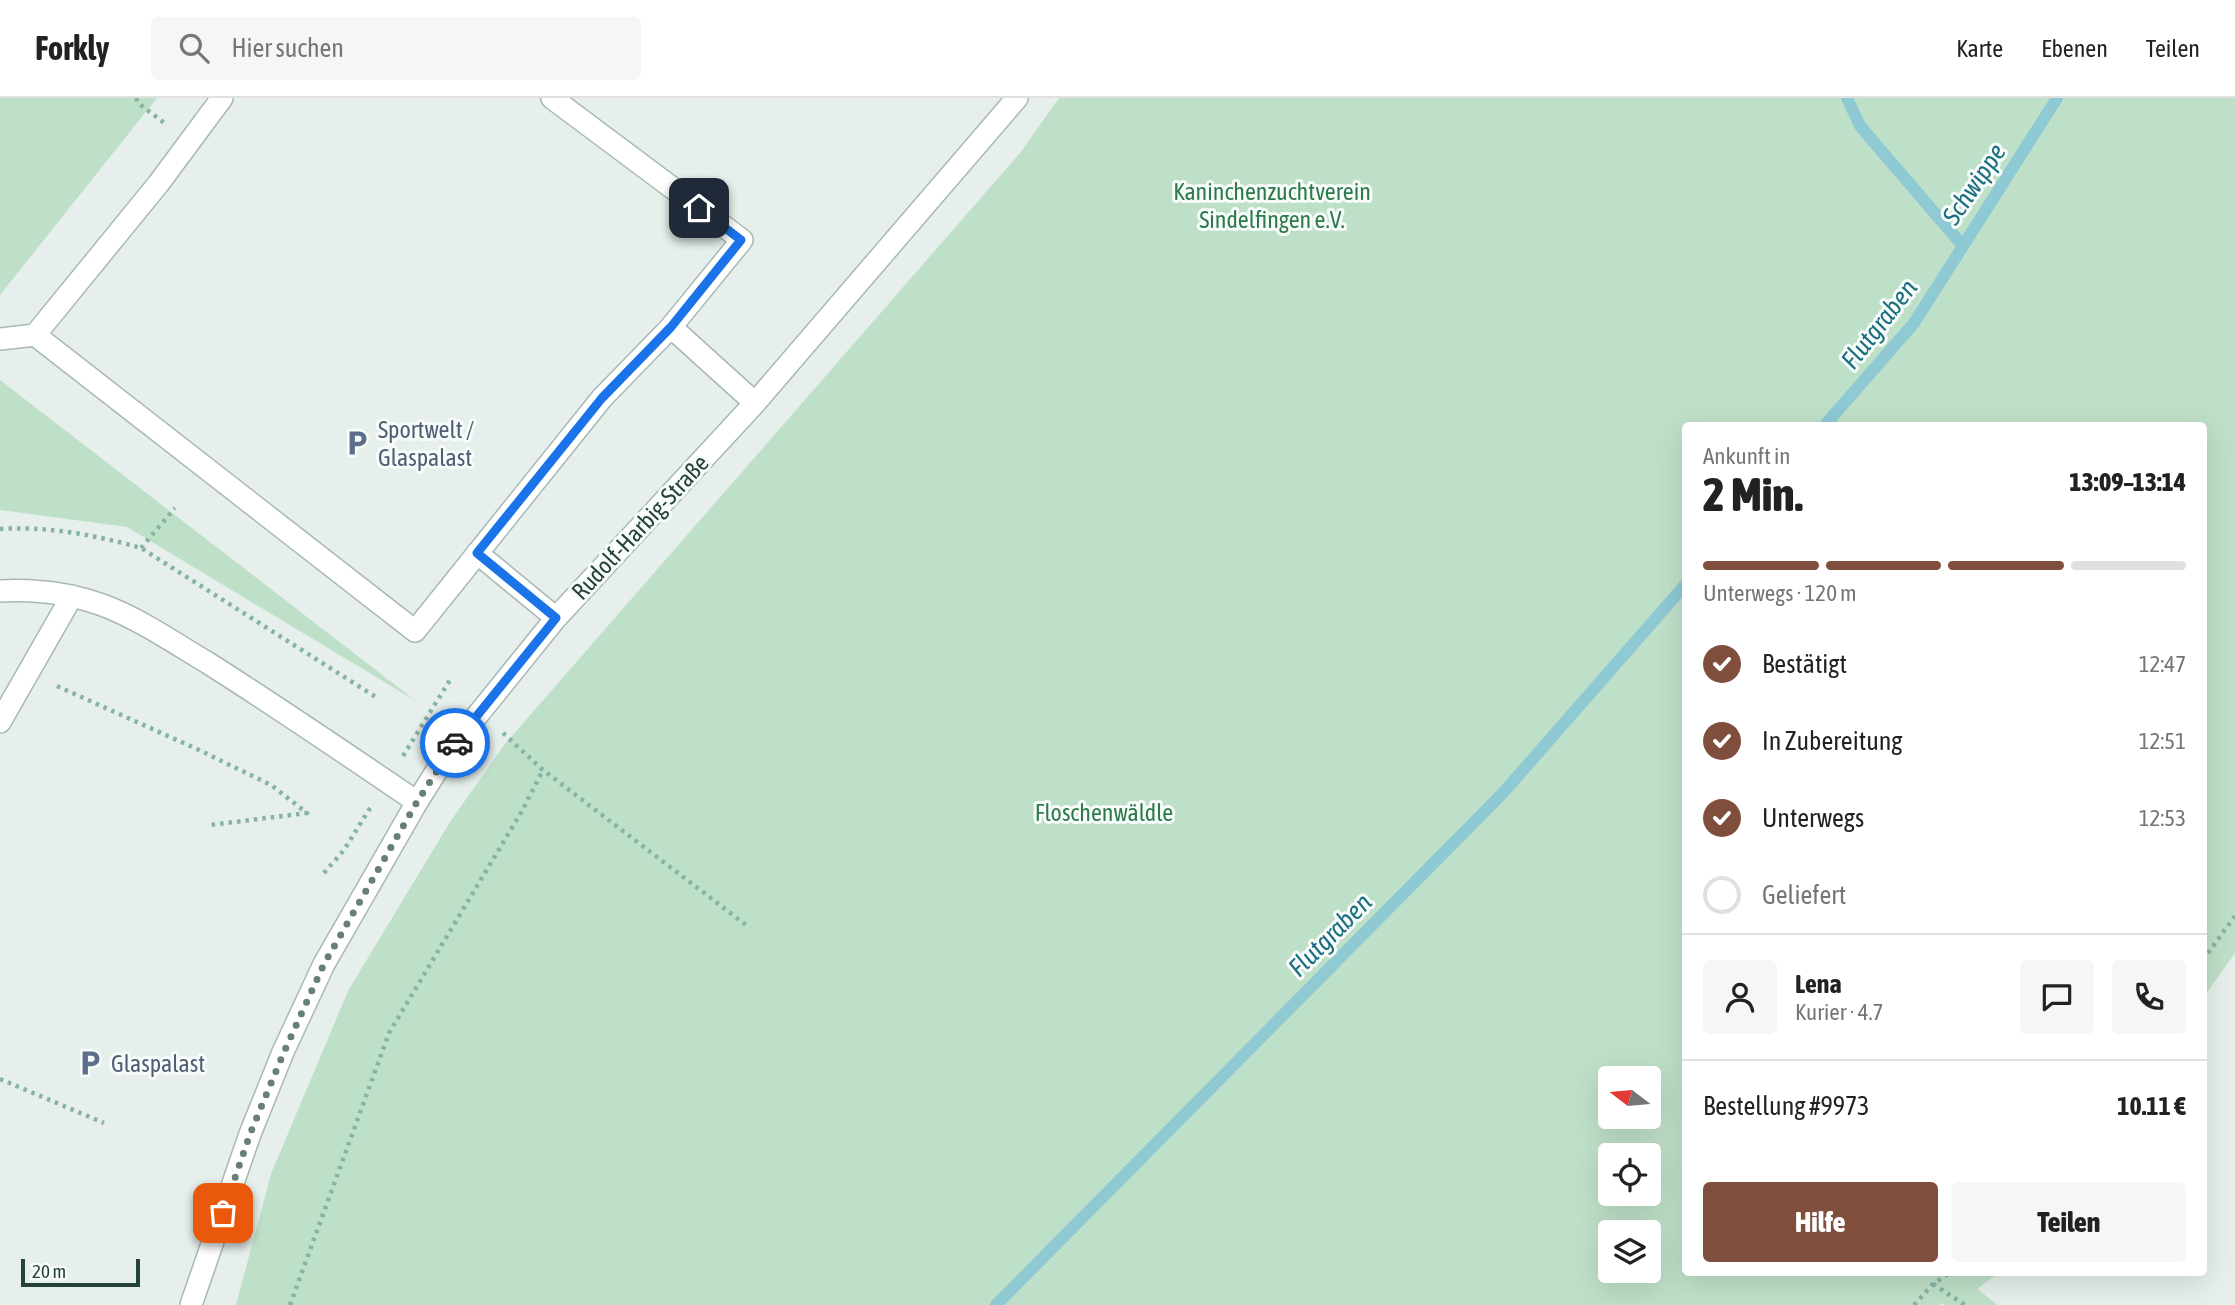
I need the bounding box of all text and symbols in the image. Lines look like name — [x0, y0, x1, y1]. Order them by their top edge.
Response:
search box — [151, 17, 641, 80]
text: Forkly — [35, 29, 109, 67]
icon: search — [175, 29, 213, 67]
text: Hier suchen — [231, 33, 344, 63]
text: Karte — [1956, 35, 2003, 62]
text: Ebenen — [2041, 35, 2108, 62]
text: Teilen — [2146, 35, 2200, 62]
water label: Schwippe — [1936, 138, 2012, 231]
pin — [669, 178, 729, 238]
park label: Kaninchenzuchtverein Sindelfingen e.V. — [1173, 178, 1371, 233]
icon: home — [680, 189, 718, 227]
water label: Flutgraben — [1835, 273, 1923, 375]
place label: Sportwelt / Glaspalast — [378, 416, 474, 471]
parking icon: Sportwelt / Glaspalast — [342, 428, 372, 458]
text: Ankunft in — [1703, 443, 1790, 469]
street label: Rudolf-Harbig-Straße — [566, 449, 714, 605]
text: 13:09–13:14 — [2069, 467, 2186, 497]
text: 2 Min. — [1703, 468, 1803, 521]
text: Unterwegs · 120 m — [1703, 580, 1857, 606]
icon: check — [1703, 645, 1741, 683]
text: Bestätigt — [1762, 649, 1847, 679]
text: 12:47 — [2139, 651, 2186, 677]
courier — [420, 708, 490, 778]
icon: check — [1703, 722, 1741, 760]
icon: car — [436, 724, 474, 762]
text: In Zubereitung — [1762, 726, 1902, 756]
text: 12:51 — [2139, 728, 2186, 754]
park label: Floschenwäldle — [1035, 799, 1173, 826]
icon: check — [1703, 799, 1741, 837]
text: Unterwegs — [1762, 803, 1864, 833]
text: 12:53 — [2139, 805, 2186, 831]
text: Geliefert — [1762, 880, 1846, 910]
water label: Flutgraben — [1282, 887, 1378, 983]
button: person — [1703, 960, 1777, 1034]
button: chat — [2020, 960, 2094, 1034]
button: phone — [2112, 960, 2186, 1034]
text: Lena — [1795, 969, 1842, 999]
text: Kurier · 4.7 — [1795, 999, 1883, 1025]
parking icon: Glaspalast — [75, 1048, 105, 1078]
place label: Glaspalast — [111, 1050, 205, 1077]
north arrow — [1598, 1066, 1661, 1129]
map controls — [1598, 1066, 1661, 1283]
text: Bestellung #9973 — [1703, 1091, 1869, 1121]
text: 10.11 € — [2117, 1091, 2186, 1121]
button: locate — [1598, 1143, 1661, 1206]
button: Hilfe — [1703, 1182, 1938, 1262]
button: Teilen — [1952, 1182, 2186, 1262]
pin — [193, 1183, 253, 1243]
icon: bag — [204, 1194, 242, 1232]
button: layers — [1598, 1220, 1661, 1283]
scale bar — [21, 1256, 140, 1288]
text: 20 m — [32, 1260, 66, 1282]

